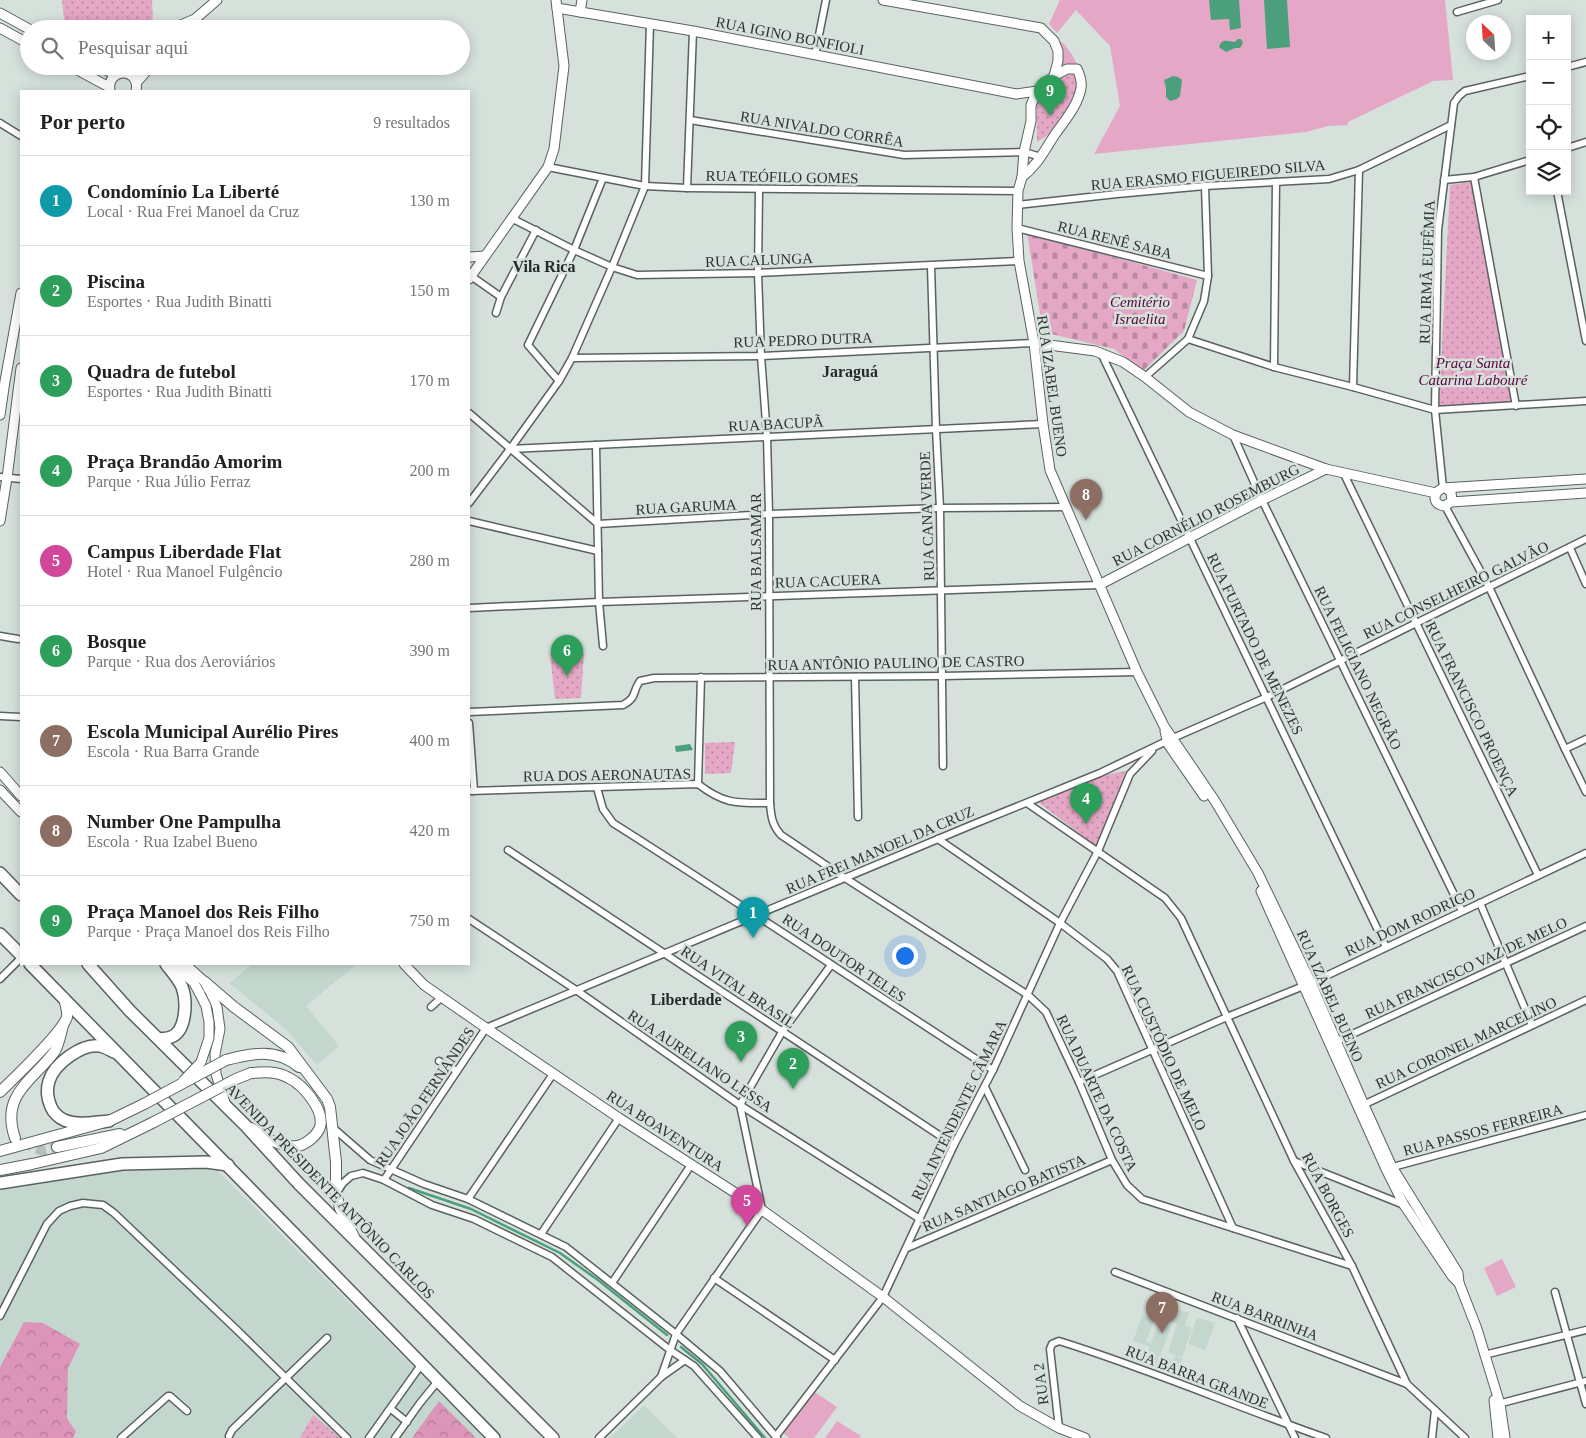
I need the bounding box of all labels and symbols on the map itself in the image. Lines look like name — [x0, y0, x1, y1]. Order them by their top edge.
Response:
street label: RUA IGINO BONFIOLI — [714, 14, 866, 58]
north arrow — [1466, 15, 1511, 60]
pin: 9 — [1034, 75, 1066, 116]
street label: RUA NIVALDO CORRÊA — [739, 108, 905, 150]
street label: RUA ERASMO FIGUEIREDO SILVA — [1090, 157, 1326, 193]
street label: RUA TEÓFILO GOMES — [705, 168, 859, 186]
street label: RUA IRMÃ EUFÊMIA — [1416, 200, 1438, 344]
street label: RUA RENÊ SABA — [1056, 218, 1174, 262]
street label: RUA CALUNGA — [705, 250, 813, 270]
district label: Vila Rica — [513, 258, 575, 275]
park label: Cemitério Israelita — [1110, 294, 1170, 327]
street label: RUA IZABEL BUENO — [1034, 314, 1070, 458]
street label: RUA PEDRO DUTRA — [733, 330, 873, 350]
park label: Praça Santa Catarina Labouré — [1419, 355, 1529, 388]
district label: Jaraguá — [822, 363, 878, 381]
street label: RUA BACUPÃ — [728, 414, 824, 434]
street label: RUA CANA VERDE — [917, 451, 937, 581]
street label: RUA CORNÉLIO ROSEMBURG — [1110, 461, 1302, 569]
pin: 8 — [1070, 479, 1102, 520]
street label: RUA BALSAMAR — [748, 493, 764, 611]
street label: RUA GARUMA — [635, 496, 737, 518]
street label: RUA CONSELHEIRO GALVÃO — [1361, 538, 1552, 642]
street label: RUA FURTADO DE MENEZES — [1204, 551, 1306, 737]
street label: RUA CACUERA — [775, 571, 882, 591]
street label: RUA FELICIANO NEGRÃO — [1311, 584, 1405, 753]
street label: RUA FRANCISCO PROENÇA — [1423, 619, 1521, 799]
pin: 6 — [551, 635, 583, 676]
street label: RUA ANTÔNIO PAULINO DE CASTRO — [767, 653, 1025, 673]
street label: RUA DOS AERONAUTAS — [523, 766, 691, 784]
pin: 4 — [1070, 783, 1102, 824]
street label: RUA FREI MANOEL DA CRUZ — [784, 803, 976, 897]
street label: RUA DOM RODRIGO — [1342, 885, 1478, 959]
pin: 1 — [737, 897, 769, 938]
street label: RUA DOUTOR TELES — [779, 911, 909, 1005]
street label: RUA FRANCISCO VAZ DE MELO — [1362, 914, 1570, 1022]
street label: RUA IZABEL BUENO — [1294, 928, 1366, 1065]
street label: RUA VITAL BRASIL — [678, 943, 798, 1031]
your location — [892, 943, 918, 969]
street label: RUA CUSTÓDIO DE MELO — [1119, 963, 1209, 1133]
district label: Liberdade — [650, 991, 722, 1008]
street label: RUA CORONEL MARCELINO — [1373, 994, 1559, 1092]
street label: RUA AURELIANO LESSA — [625, 1007, 775, 1115]
street label: RUA DUARTE DA COSTA — [1054, 1012, 1140, 1174]
street label: RUA INTENDENTE CÂMARA — [908, 1017, 1010, 1203]
pin: 3 — [725, 1021, 757, 1062]
street label: RUA JOÃO FERNANDES — [372, 1024, 478, 1170]
pin: 2 — [777, 1048, 809, 1089]
street label: AVENIDA PRESIDENTE ANTÔNIO CARLOS — [222, 1080, 438, 1302]
street label: RUA BOAVENTURA — [604, 1087, 727, 1175]
street label: RUA PASSOS FERREIRA — [1401, 1101, 1565, 1159]
street label: RUA BORGES — [1299, 1150, 1357, 1240]
street label: RUA SANTIAGO BATISTA — [920, 1151, 1088, 1235]
pin: 5 — [731, 1185, 763, 1226]
street label: RUA BARRINHA — [1209, 1288, 1321, 1344]
pin: 7 — [1146, 1292, 1178, 1333]
street label: RUA BARRA GRANDE — [1123, 1342, 1271, 1412]
street label: RUA 2 — [1030, 1362, 1052, 1406]

